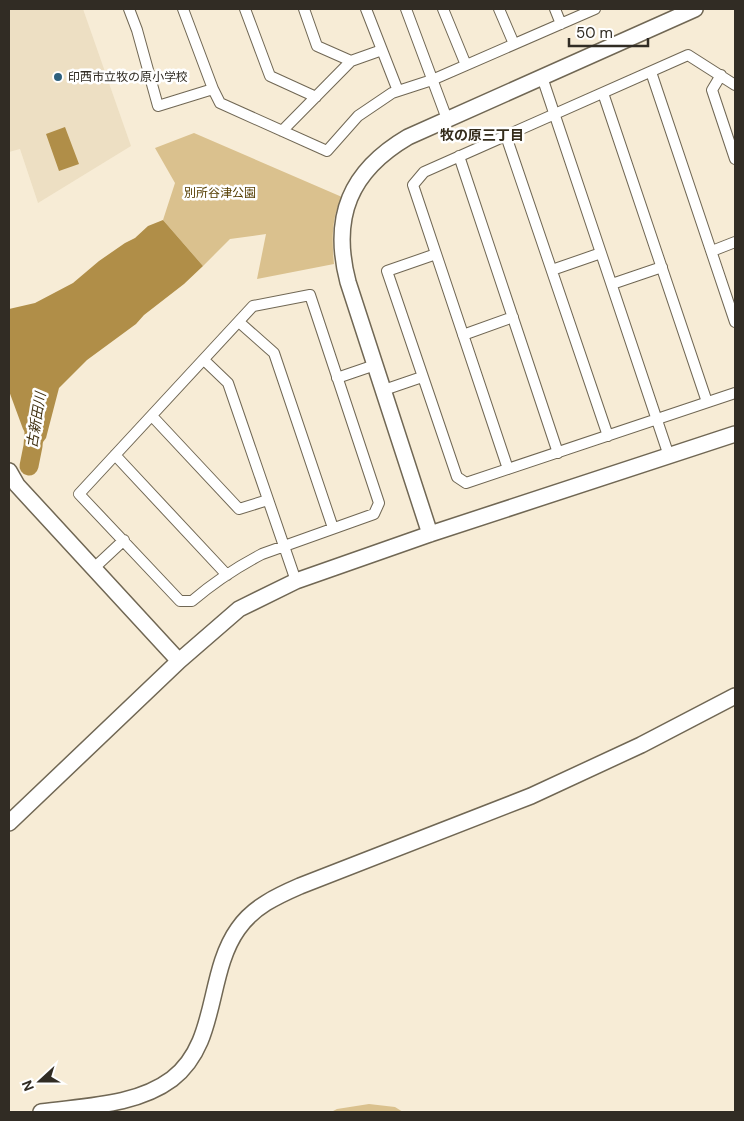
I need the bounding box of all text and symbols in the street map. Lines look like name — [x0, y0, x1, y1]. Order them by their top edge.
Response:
scale bar — [569, 15, 648, 47]
text: 50 m — [576, 23, 613, 43]
place label: 印西市立牧の原小学校 — [68, 69, 188, 85]
marker: 印西市立牧の原小学校 — [52, 71, 64, 83]
district label: 牧の原三丁目 — [440, 126, 524, 144]
park label: 別所谷津公園 — [184, 185, 256, 201]
water label: 古新田川 — [23, 389, 50, 449]
north arrow — [15, 1056, 65, 1106]
text: N — [18, 1078, 38, 1094]

